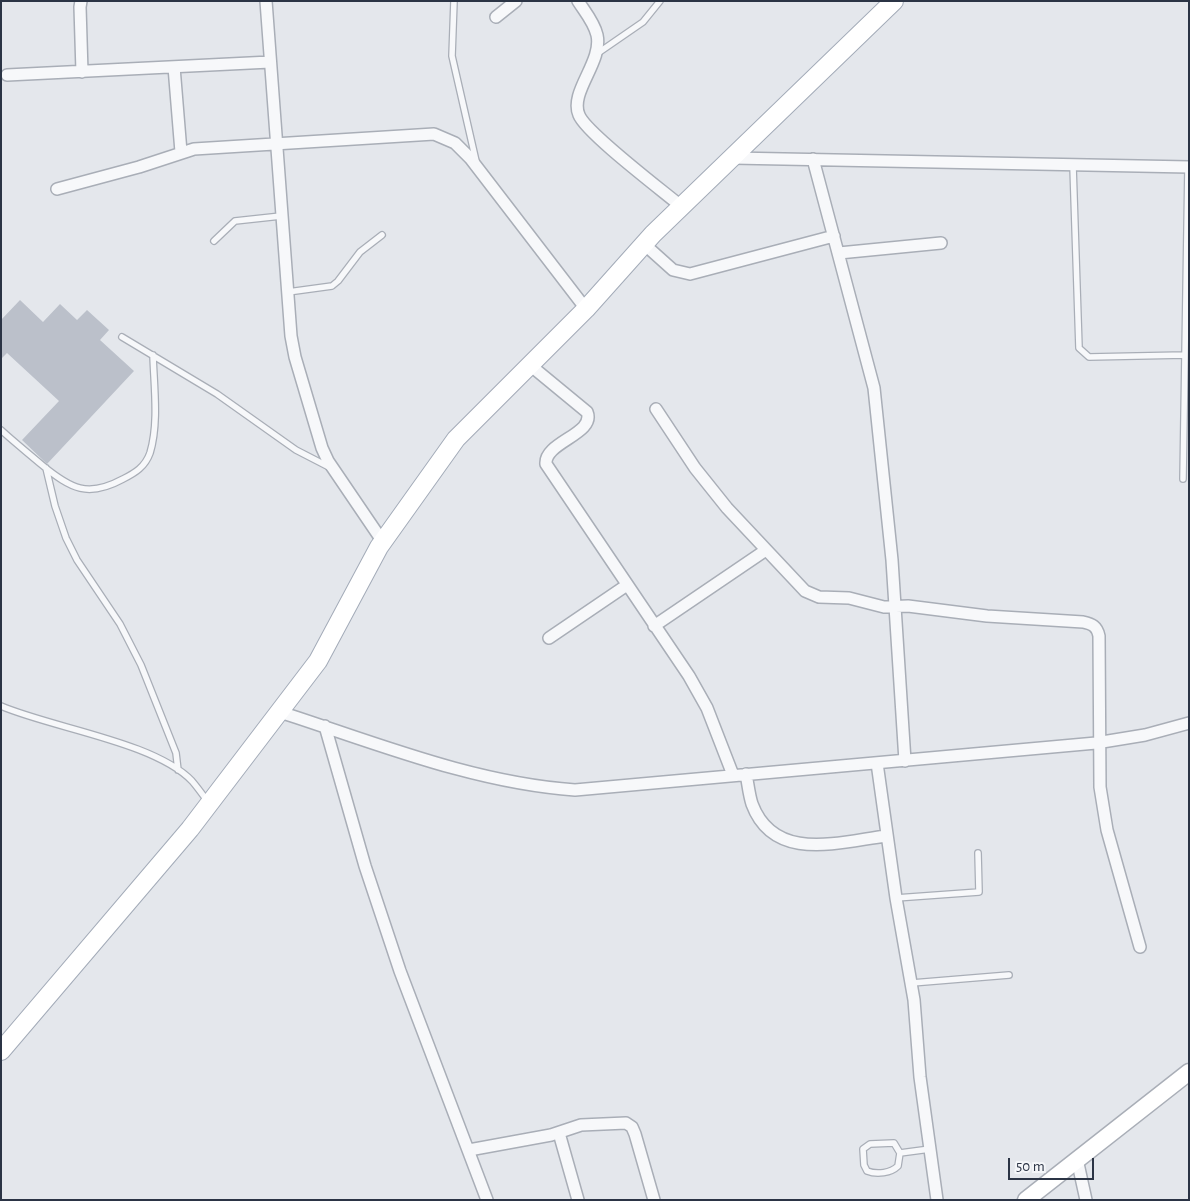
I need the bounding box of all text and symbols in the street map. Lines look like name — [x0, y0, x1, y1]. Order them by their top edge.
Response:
scale bar — [1010, 1148, 1096, 1180]
text: 50 m — [1016, 1159, 1045, 1174]

